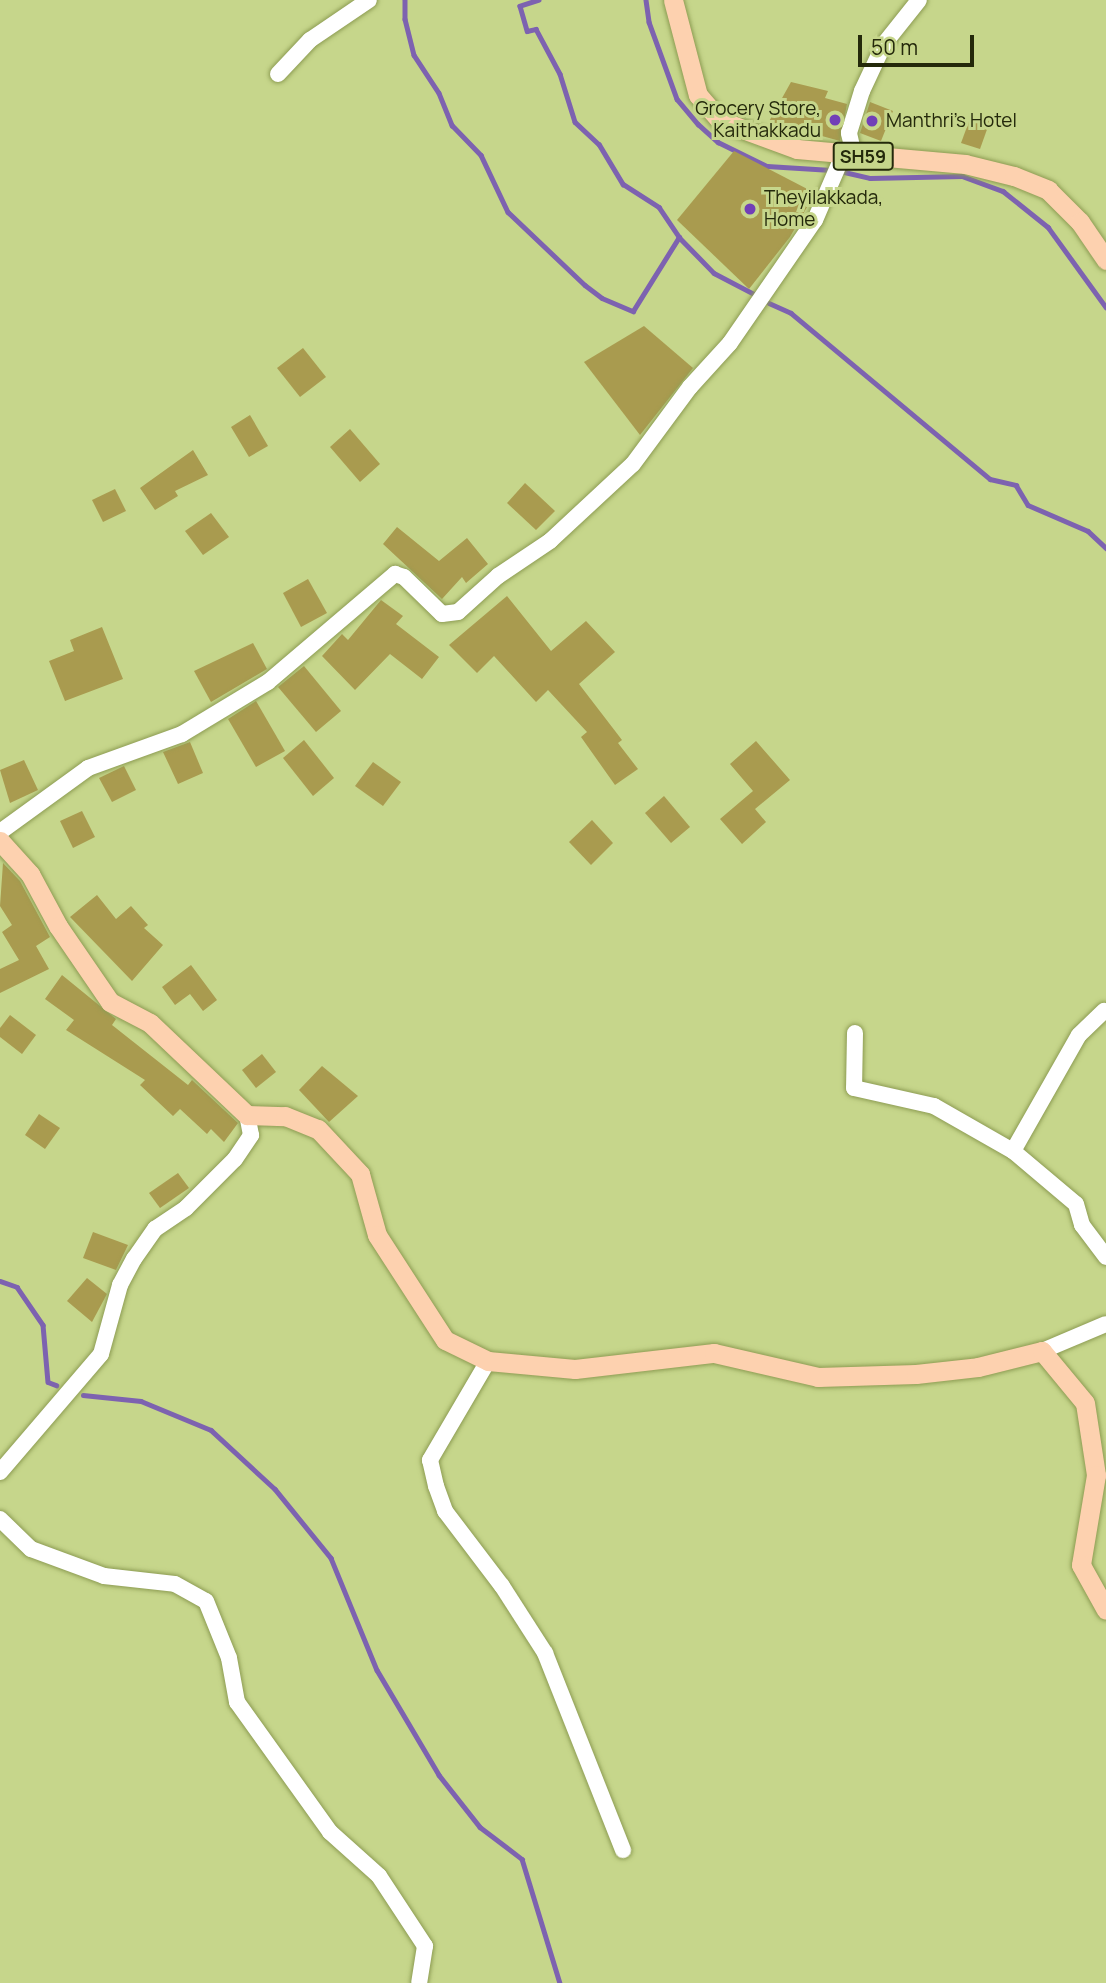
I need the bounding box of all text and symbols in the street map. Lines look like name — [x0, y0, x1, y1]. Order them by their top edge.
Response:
scale bar — [861, 21, 976, 65]
text: 50 m — [871, 33, 918, 61]
place label: Grocery Store, Kaithakkadu — [695, 98, 821, 142]
place label: Manthri's Hotel — [886, 110, 1017, 132]
marker: Grocery Store, Kaithakkadu — [827, 112, 843, 128]
marker: Manthri's Hotel — [864, 113, 880, 129]
road number: SH59 — [832, 141, 894, 170]
place label: Theyilakkada, Home — [764, 187, 883, 231]
marker: Theyilakkada, Home — [742, 201, 758, 217]

